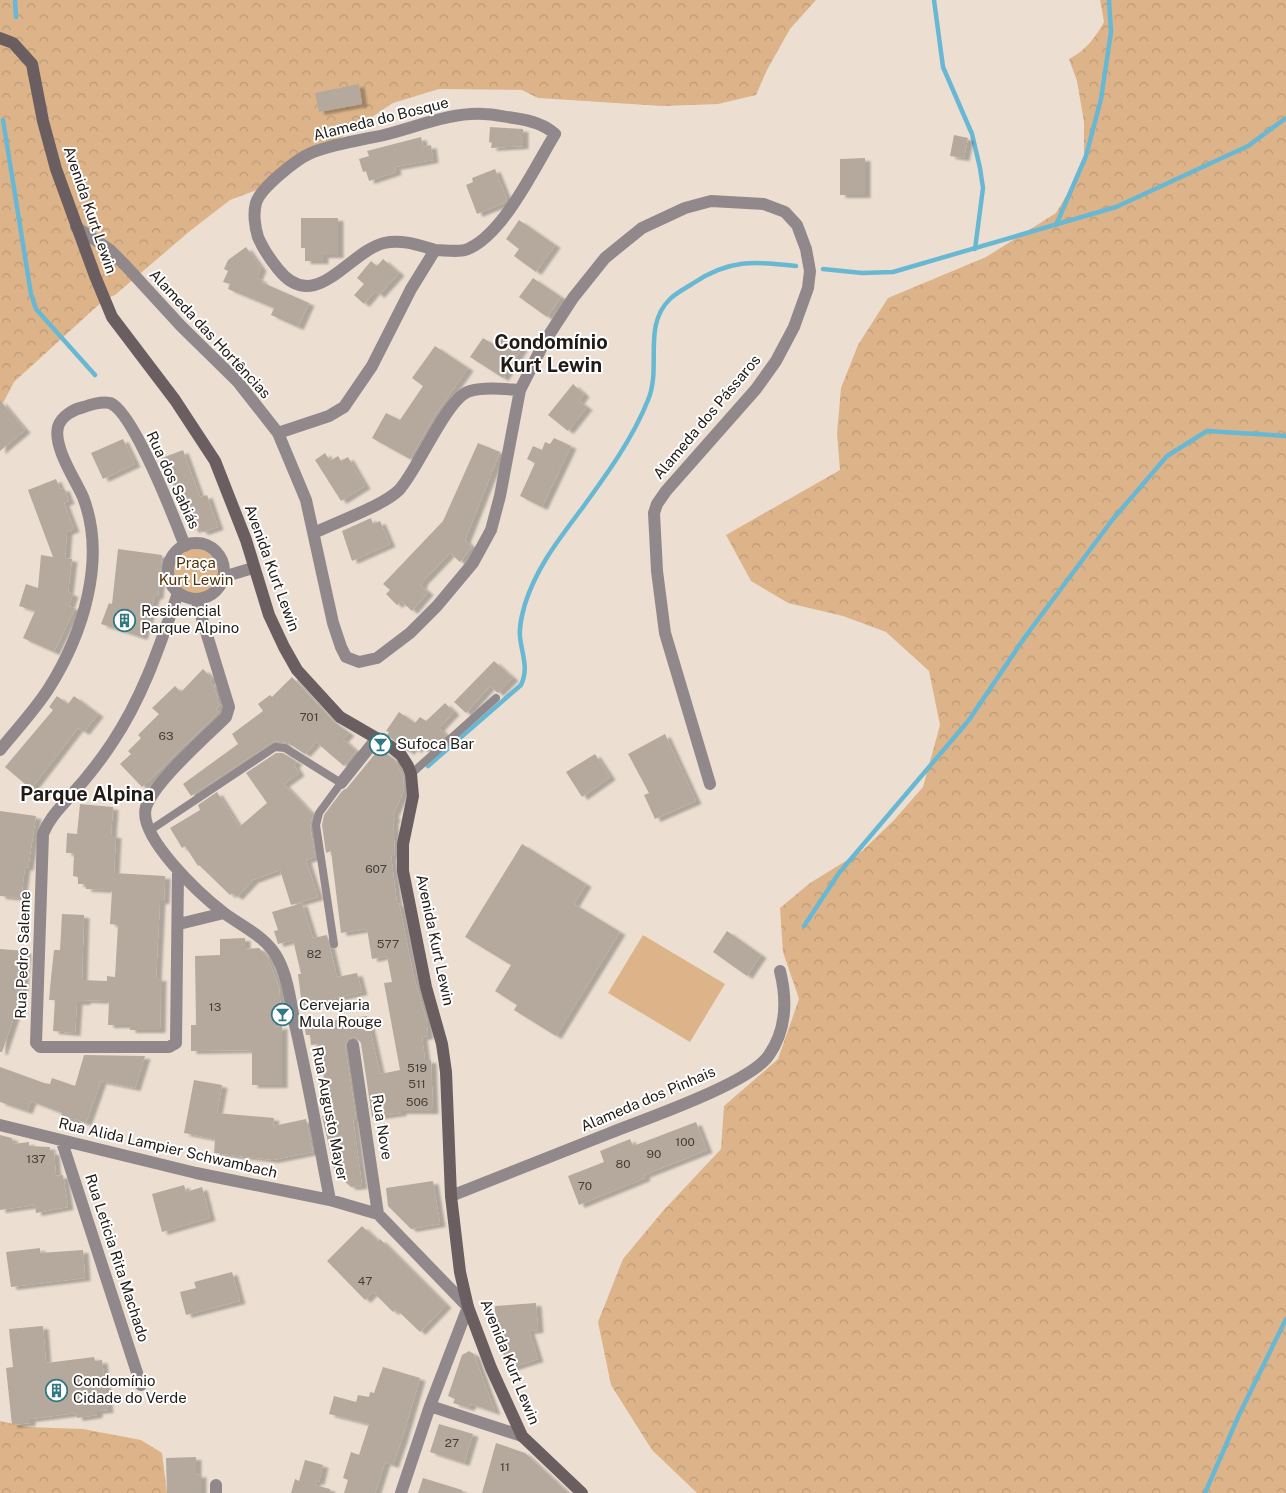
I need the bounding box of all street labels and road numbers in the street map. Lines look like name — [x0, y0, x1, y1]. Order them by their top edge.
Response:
street label: Alameda do Bosque — [311, 93, 450, 144]
street label: Avenida Kurt Lewin — [61, 144, 120, 276]
street label: Alameda das Hortências — [146, 266, 274, 402]
street label: Alameda dos Pássaros — [650, 351, 764, 482]
street label: Rua dos Sabiás — [143, 428, 204, 531]
street label: Avenida Kurt Lewin — [242, 502, 303, 633]
street label: Avenida Kurt Lewin — [413, 873, 458, 1007]
street label: Rua Pedro Saleme — [12, 891, 33, 1019]
street label: Rua Augusto Mayer — [309, 1045, 352, 1183]
street label: Alameda dos Pinhais — [578, 1063, 718, 1135]
street label: Rua Nove — [369, 1093, 396, 1161]
street label: Rua Alida Lampier Schwambach — [57, 1114, 279, 1181]
street label: Rua Leticia Rita Machado — [82, 1172, 153, 1344]
street label: Avenida Kurt Lewin — [478, 1297, 543, 1427]

